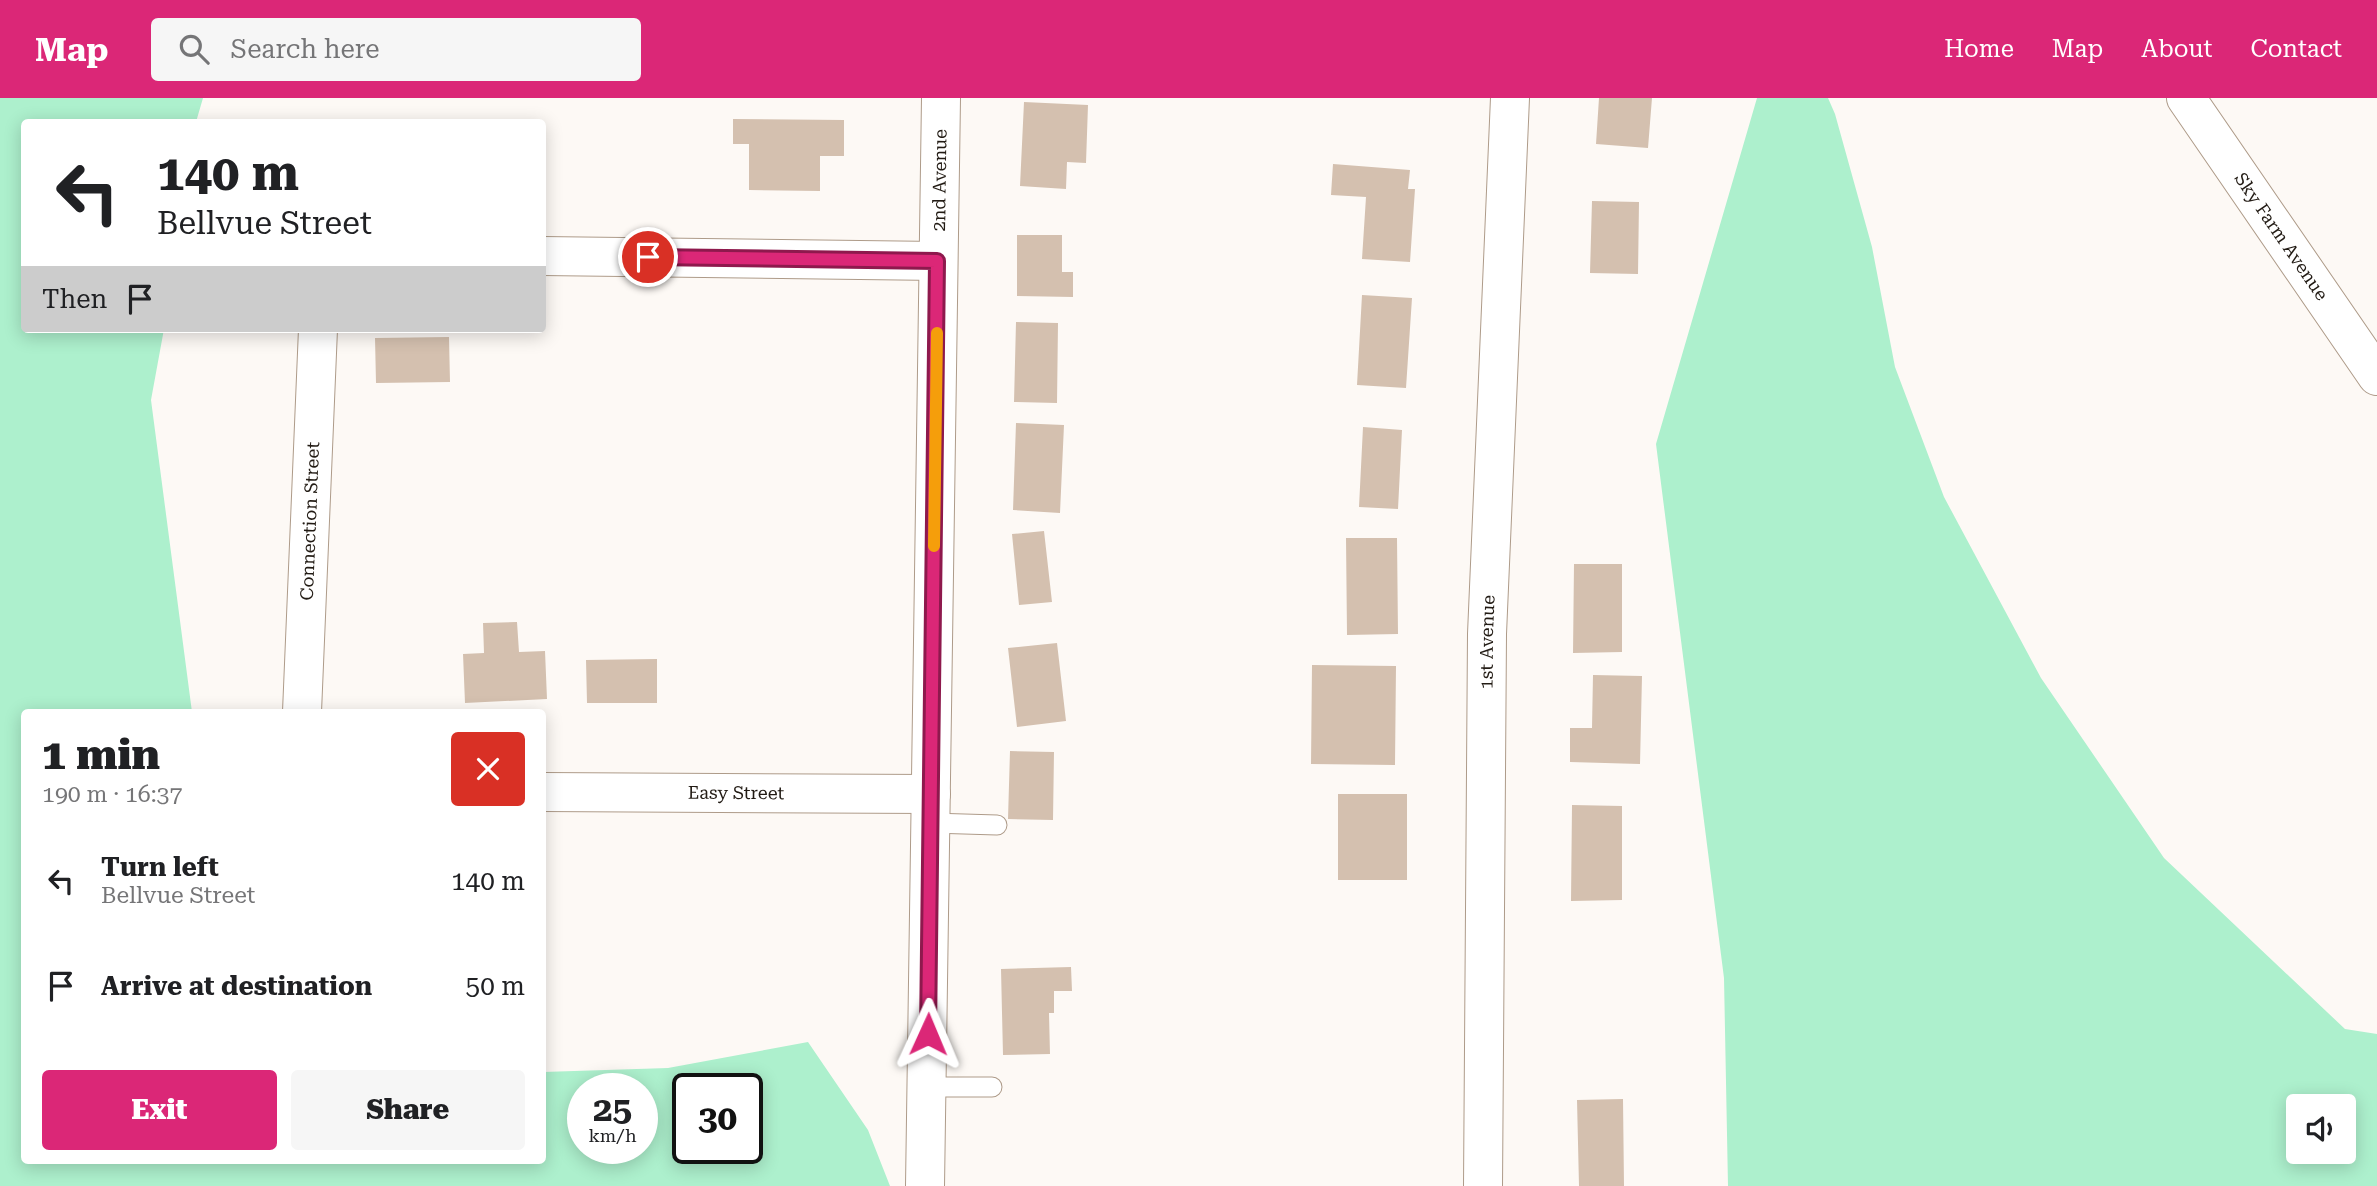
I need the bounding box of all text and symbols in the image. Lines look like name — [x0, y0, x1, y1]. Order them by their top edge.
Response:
search box — [151, 18, 641, 81]
text: Map — [35, 30, 109, 69]
icon: search — [175, 30, 213, 68]
text: Search here — [231, 34, 380, 64]
text: Home — [1944, 35, 2014, 63]
text: Map — [2052, 35, 2103, 63]
text: About — [2141, 35, 2212, 63]
text: Contact — [2250, 35, 2342, 63]
street label: 2nd Avenue — [928, 129, 951, 231]
text: 140 m — [157, 145, 299, 202]
icon: left — [42, 147, 133, 238]
street label: Sky Farm Avenue — [2230, 168, 2333, 304]
text: Bellvue Street — [157, 204, 372, 242]
pin — [618, 227, 678, 287]
icon: arrive — [629, 238, 667, 276]
icon: arrive — [121, 280, 159, 318]
text: Then — [42, 284, 107, 314]
street label: Connection Street — [296, 441, 323, 601]
street label: 1st Avenue — [1476, 594, 1499, 689]
text: 1 min — [42, 730, 160, 779]
button: close — [451, 732, 525, 806]
text: 190 m · 16:37 — [42, 781, 182, 808]
street label: Easy Street — [688, 782, 785, 803]
text: Turn left — [101, 852, 219, 882]
icon: left — [42, 862, 80, 900]
text: 140 m — [451, 866, 525, 896]
text: Bellvue Street — [101, 882, 255, 909]
icon: arrive — [42, 967, 80, 1005]
text: Arrive at destination — [101, 971, 372, 1001]
text: 50 m — [466, 971, 525, 1001]
position arrow — [891, 997, 965, 1071]
button: Exit — [42, 1070, 277, 1150]
button: Share — [291, 1070, 525, 1150]
speed limit sign: 30 — [672, 1073, 763, 1164]
text: 25 — [593, 1089, 632, 1130]
map controls — [2286, 1094, 2356, 1164]
button: sound — [2286, 1094, 2356, 1164]
text: km/h — [588, 1125, 637, 1146]

